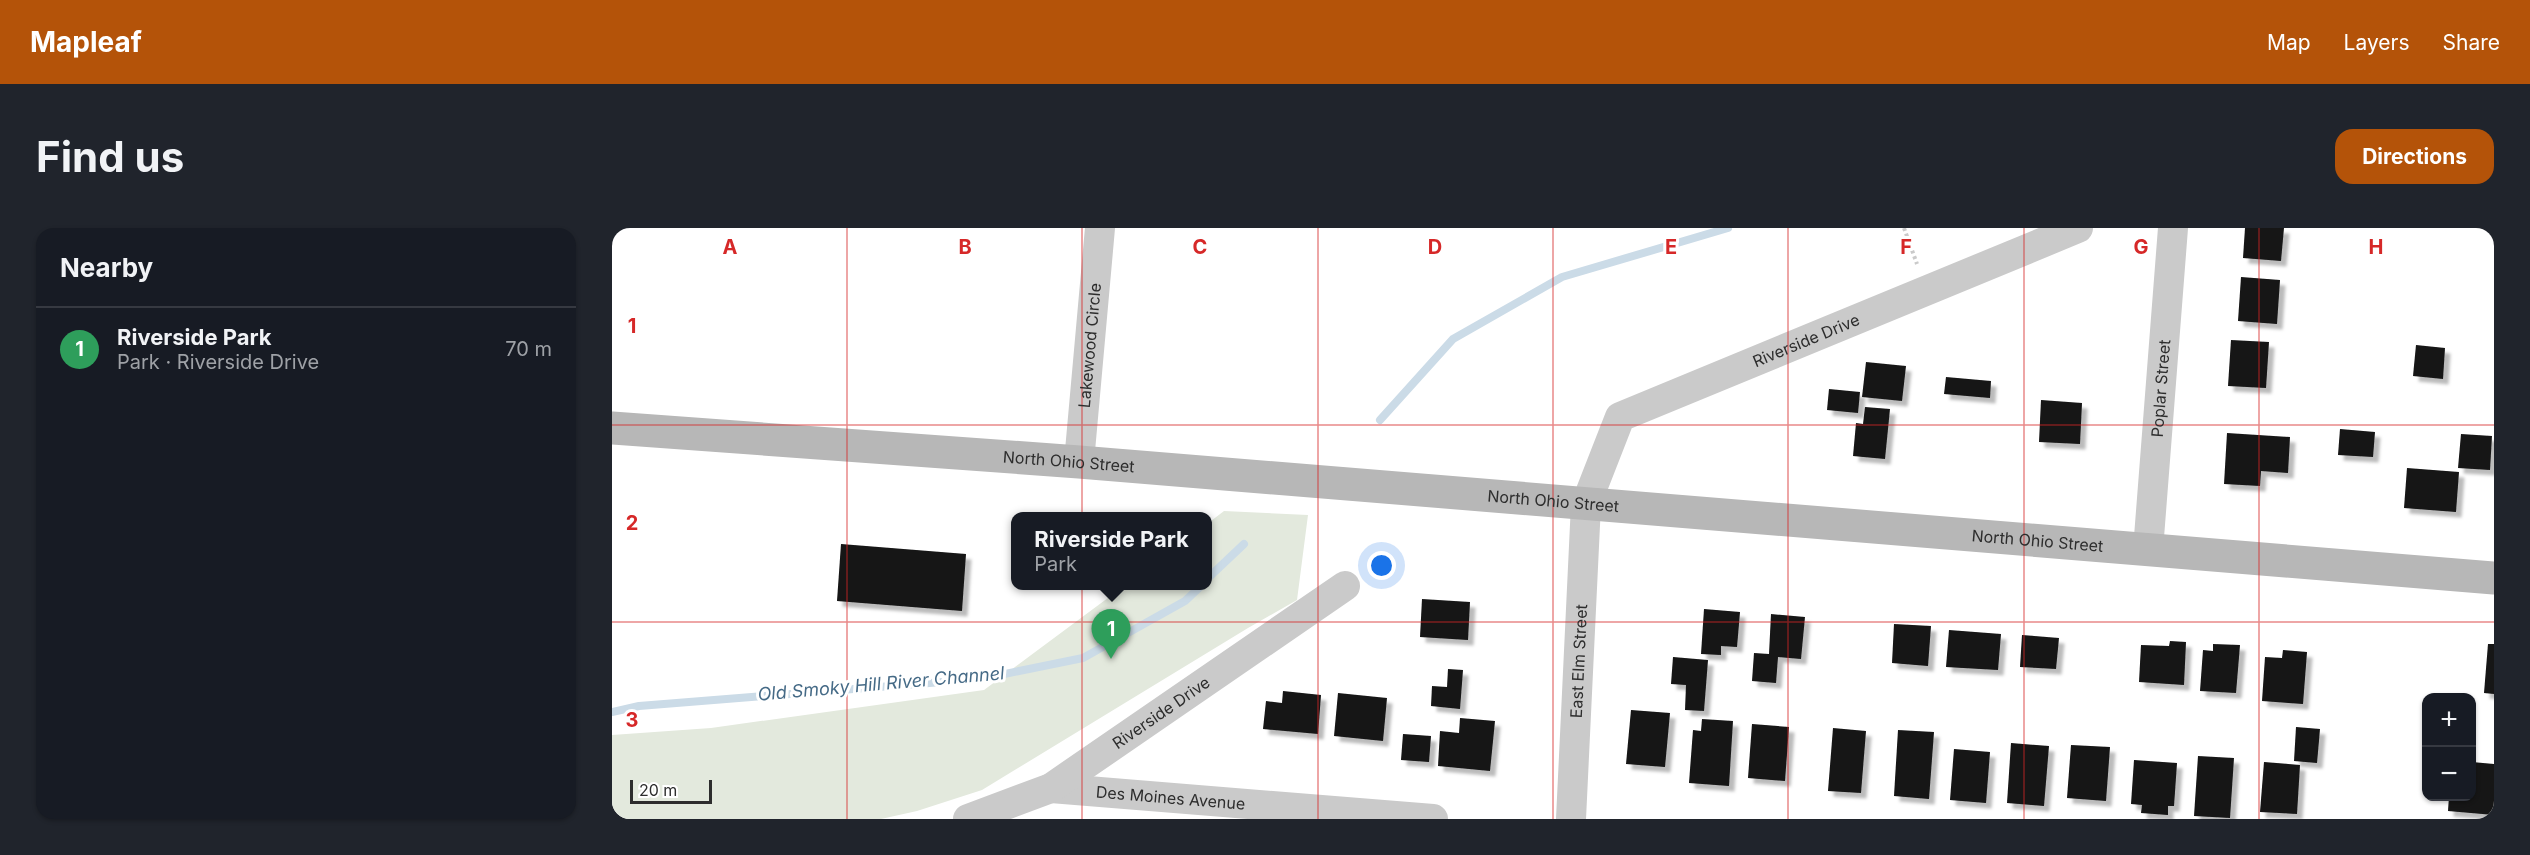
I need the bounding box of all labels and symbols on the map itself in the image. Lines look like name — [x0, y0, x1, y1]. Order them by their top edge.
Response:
text: A — [723, 235, 738, 259]
text: B — [958, 235, 972, 259]
text: C — [1193, 235, 1207, 259]
text: D — [1428, 235, 1442, 259]
text: E — [1665, 235, 1677, 259]
text: F — [1900, 235, 1912, 259]
text: G — [2133, 235, 2149, 259]
text: H — [2369, 235, 2383, 259]
street label: Lakewood Circle — [1074, 282, 1105, 409]
street label: Riverside Drive — [1750, 309, 1862, 371]
text: 1 — [628, 314, 636, 338]
street label: Poplar Street — [2147, 339, 2174, 438]
street label: North Ohio Street — [1002, 446, 1135, 477]
street label: North Ohio Street — [1487, 486, 1620, 516]
text: 2 — [626, 511, 638, 535]
street label: North Ohio Street — [1971, 525, 2104, 556]
your location — [1367, 551, 1396, 580]
street label: East Elm Street — [1566, 604, 1591, 719]
pin: 1 — [1092, 610, 1130, 659]
water label: Old Smoky Hill River Channel — [757, 662, 1006, 705]
street label: Riverside Drive — [1108, 672, 1214, 753]
text: 3 — [626, 708, 638, 732]
scale bar — [630, 777, 712, 804]
street label: Des Moines Avenue — [1095, 782, 1246, 814]

